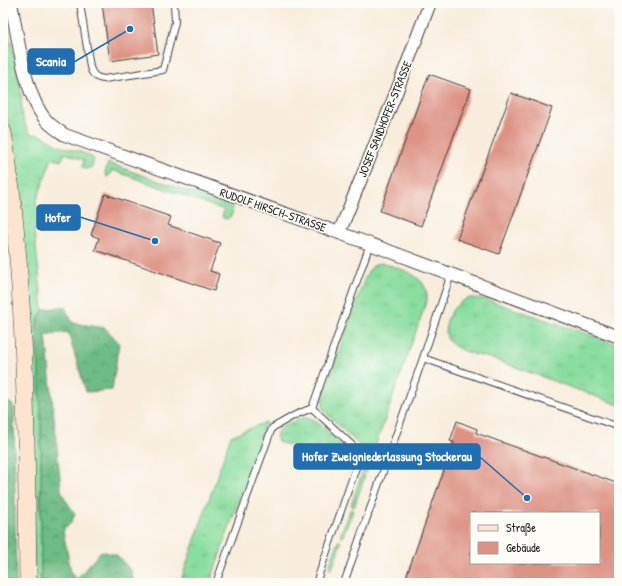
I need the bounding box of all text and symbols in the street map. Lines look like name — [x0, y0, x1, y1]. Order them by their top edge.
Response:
callout: Scania — [28, 49, 74, 74]
text: Scania — [36, 52, 67, 70]
street label: JOSEF SANDHOFER-STRASSE — [353, 58, 416, 179]
street label: RUDOLF HIRSCH-STRASSE — [218, 183, 329, 236]
callout: Hofer — [37, 205, 80, 230]
text: Hofer — [45, 208, 72, 226]
callout: Hofer Zweigniederlassung Stockerau — [294, 444, 480, 469]
text: Hofer Zweigniederlassung Stockerau — [302, 447, 473, 466]
legend — [470, 512, 600, 564]
text: Straße — [506, 519, 536, 536]
text: Gebäude — [506, 539, 541, 556]

